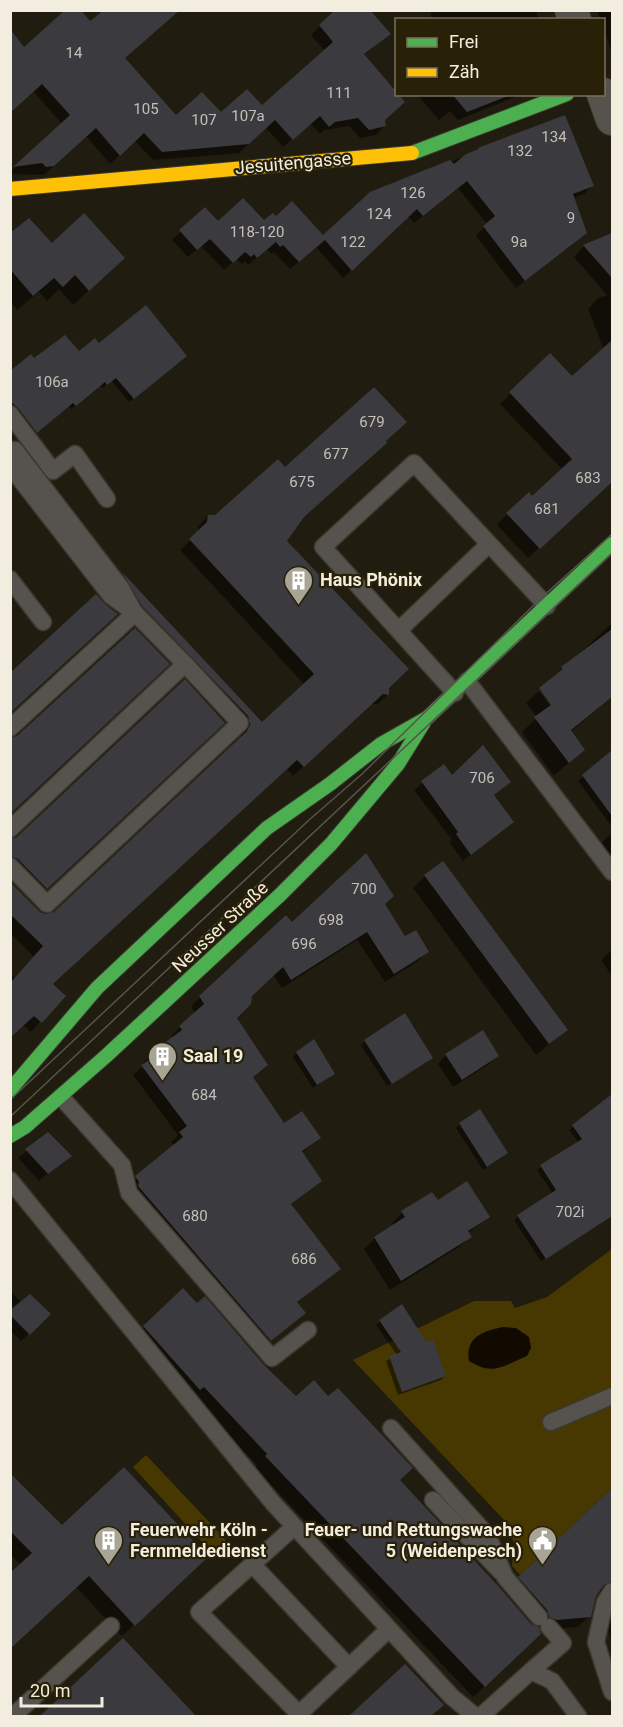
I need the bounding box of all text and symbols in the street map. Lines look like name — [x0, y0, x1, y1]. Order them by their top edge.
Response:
legend — [395, 18, 605, 96]
text: Frei — [449, 31, 479, 52]
house number: 14 — [66, 44, 83, 62]
text: Zäh — [449, 61, 480, 82]
house number: 111 — [326, 84, 352, 102]
house number: 105 — [133, 100, 159, 118]
house number: 107a — [231, 107, 265, 125]
house number: 107 — [191, 111, 217, 129]
house number: 134 — [541, 128, 567, 146]
house number: 132 — [507, 142, 533, 160]
street label: Jesuitengasse — [234, 147, 352, 178]
house number: 126 — [400, 184, 426, 202]
house number: 124 — [366, 205, 392, 223]
house number: 9 — [567, 209, 575, 227]
house number: 118-120 — [230, 223, 284, 241]
house number: 122 — [340, 233, 366, 251]
house number: 9a — [511, 233, 527, 251]
house number: 106a — [35, 373, 69, 391]
house number: 679 — [359, 413, 385, 431]
house number: 677 — [323, 445, 349, 463]
house number: 683 — [575, 469, 601, 487]
house number: 675 — [289, 473, 315, 491]
house number: 681 — [534, 500, 560, 518]
building icon: Haus Phönix — [283, 564, 315, 606]
place label: Haus Phönix — [320, 569, 423, 590]
house number: 706 — [469, 769, 495, 787]
street label: Neusser Straße — [167, 877, 272, 976]
house number: 700 — [351, 880, 377, 898]
house number: 698 — [318, 911, 344, 929]
house number: 696 — [291, 935, 317, 953]
building icon: Saal 19 — [146, 1040, 178, 1082]
place label: Saal 19 — [183, 1045, 243, 1066]
house number: 684 — [191, 1086, 217, 1104]
house number: 702i — [556, 1203, 584, 1221]
house number: 680 — [182, 1207, 208, 1225]
house number: 686 — [291, 1250, 317, 1268]
place label: Feuerwehr Köln - Fernmeldedienst — [130, 1519, 268, 1561]
place label: Feuer- und Rettungswache 5 (Weidenpesch) — [305, 1519, 522, 1562]
building icon: Feuerwehr Köln - Fernmeldedienst — [93, 1524, 125, 1566]
public building icon: Feuer- und Rettungswache 5 (Weidenpesch) — [527, 1524, 559, 1566]
scale bar — [21, 1670, 102, 1708]
text: 20 m — [30, 1680, 70, 1701]

